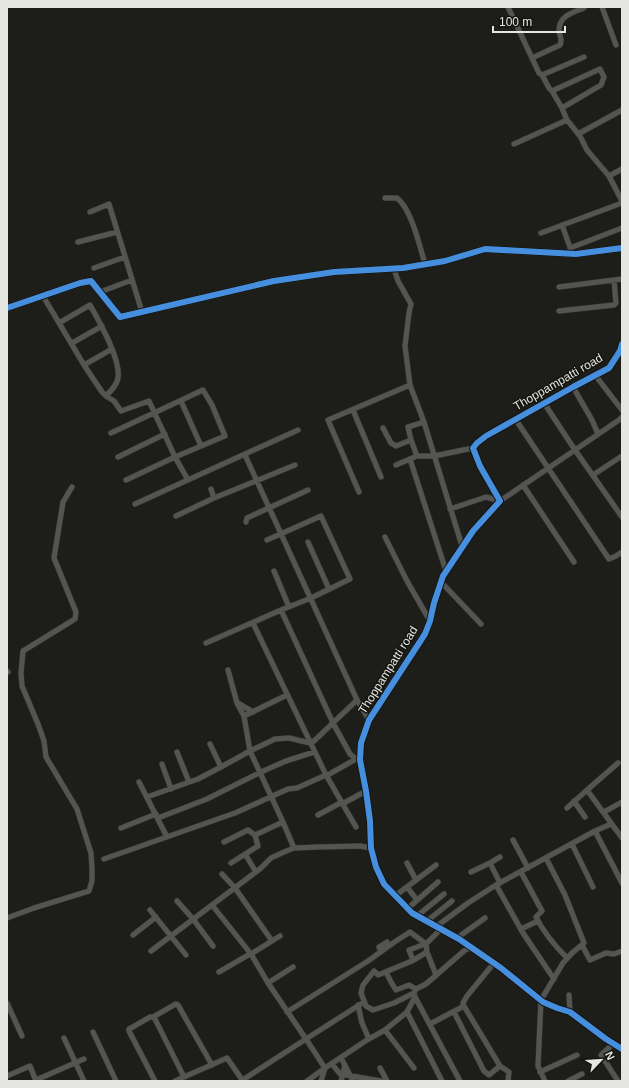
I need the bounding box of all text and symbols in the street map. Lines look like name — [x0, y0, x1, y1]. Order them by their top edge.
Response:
scale bar — [493, 8, 565, 34]
text: 100 m — [499, 15, 532, 29]
street label: Thoppampatti road — [511, 351, 605, 413]
street label: Thoppampatti road — [355, 624, 421, 716]
north arrow — [581, 1040, 621, 1080]
text: N — [603, 1050, 617, 1062]

